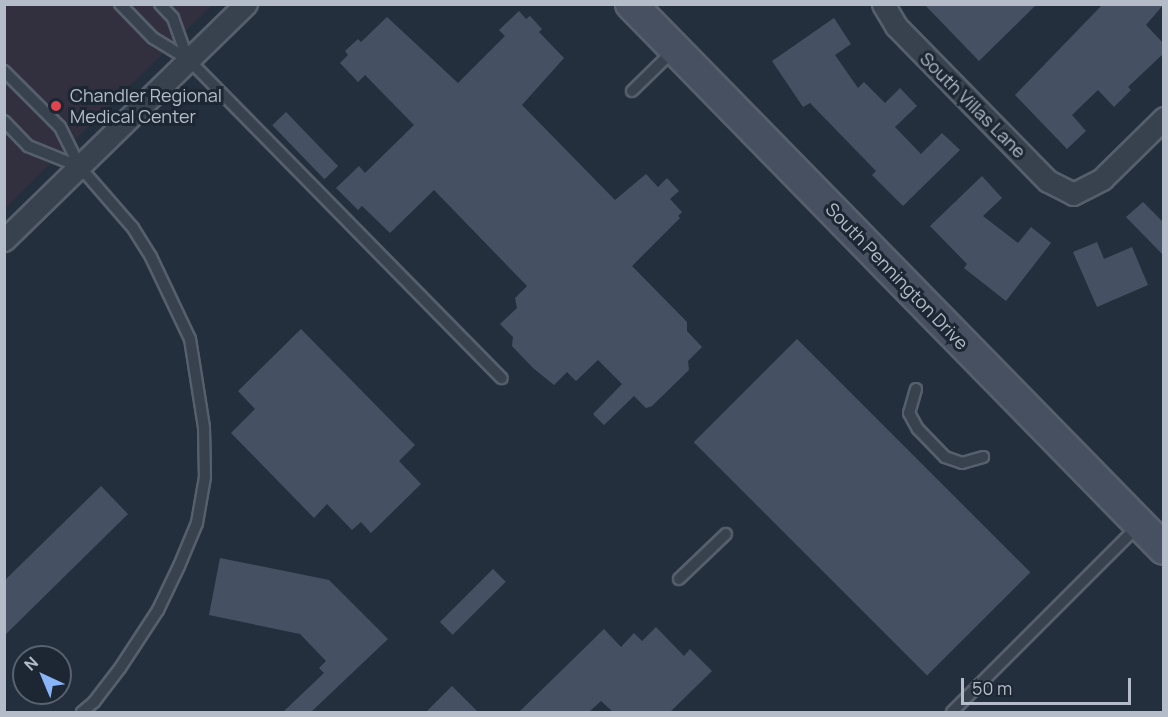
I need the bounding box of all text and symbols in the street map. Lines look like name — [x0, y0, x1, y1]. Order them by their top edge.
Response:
street label: South Villas Lane — [916, 48, 1030, 162]
place label: Chandler Regional Medical Center — [70, 85, 222, 128]
marker: Chandler Regional Medical Center — [47, 97, 65, 115]
street label: South Pennington Drive — [821, 198, 973, 354]
north arrow — [12, 645, 72, 705]
text: N — [19, 652, 43, 675]
scale bar — [964, 666, 1134, 704]
text: 50 m — [972, 676, 1012, 700]

